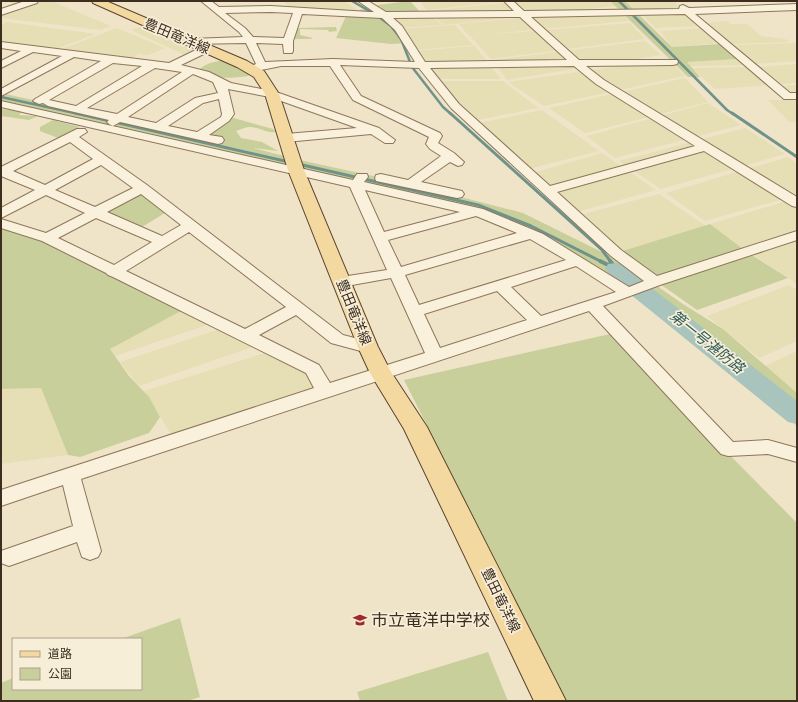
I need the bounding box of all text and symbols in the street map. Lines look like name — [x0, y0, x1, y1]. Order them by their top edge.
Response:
street label: 豊田竜洋線 — [140, 13, 213, 60]
street label: 豊田竜洋線 — [331, 276, 376, 349]
water label: 第一号湛防路 — [664, 305, 750, 381]
street label: 豊田竜洋線 — [476, 564, 525, 636]
place label: 市立竜洋中学校 — [371, 608, 490, 634]
school or university icon: 市立竜洋中学校 — [352, 612, 368, 628]
legend — [12, 638, 142, 690]
text: 道路 — [48, 645, 72, 664]
text: 公園 — [48, 665, 72, 684]

